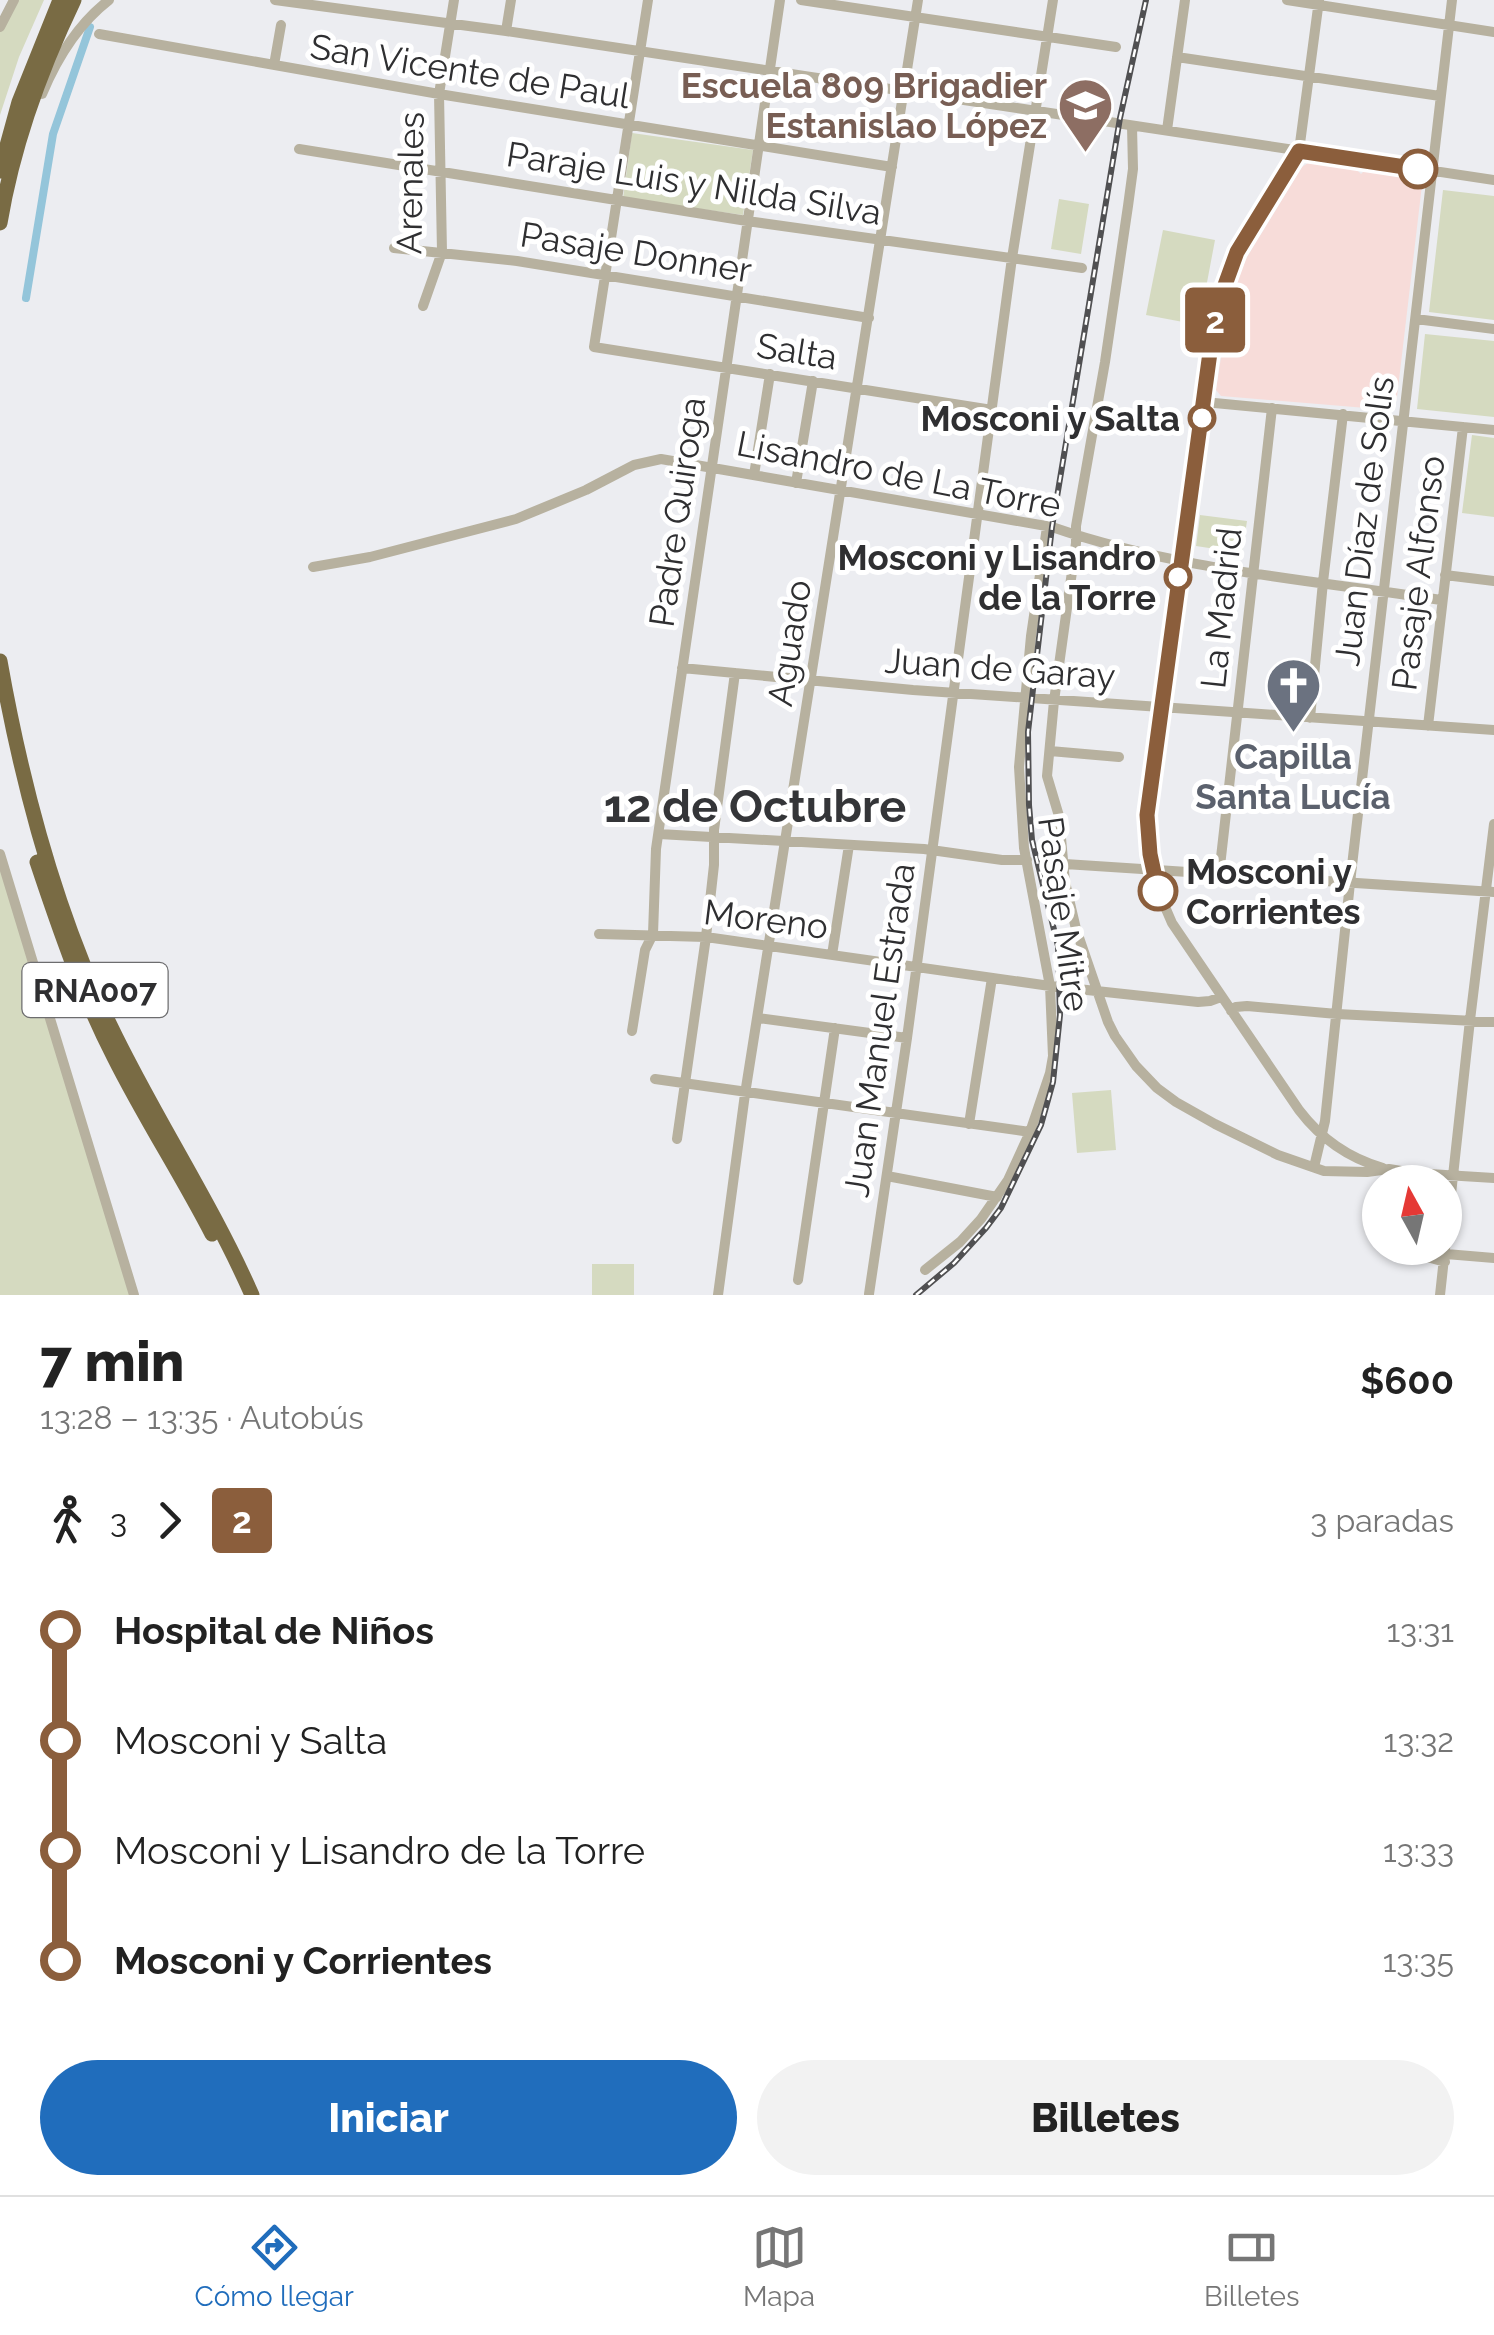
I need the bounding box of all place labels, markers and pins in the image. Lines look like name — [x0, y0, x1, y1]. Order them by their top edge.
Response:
place label: Escuela 809 Brigadier Estanislao López — [681, 65, 1047, 146]
school or university icon: Escuela 809 Brigadier Estanislao López — [1056, 75, 1116, 154]
unlabelled marker — [1399, 150, 1437, 188]
place label: Mosconi y Salta — [921, 398, 1180, 439]
marker: Mosconi y Salta — [1189, 405, 1215, 431]
place label: Mosconi y Lisandro de la Torre — [837, 537, 1156, 618]
marker: Mosconi y Lisandro de la Torre — [1165, 564, 1191, 590]
church icon: Capilla Santa Lucía — [1263, 655, 1323, 734]
place label: Capilla Santa Lucía — [1195, 736, 1391, 817]
place label: Mosconi y Corrientes — [1186, 851, 1361, 932]
marker: Mosconi y Corrientes — [1139, 872, 1177, 910]

